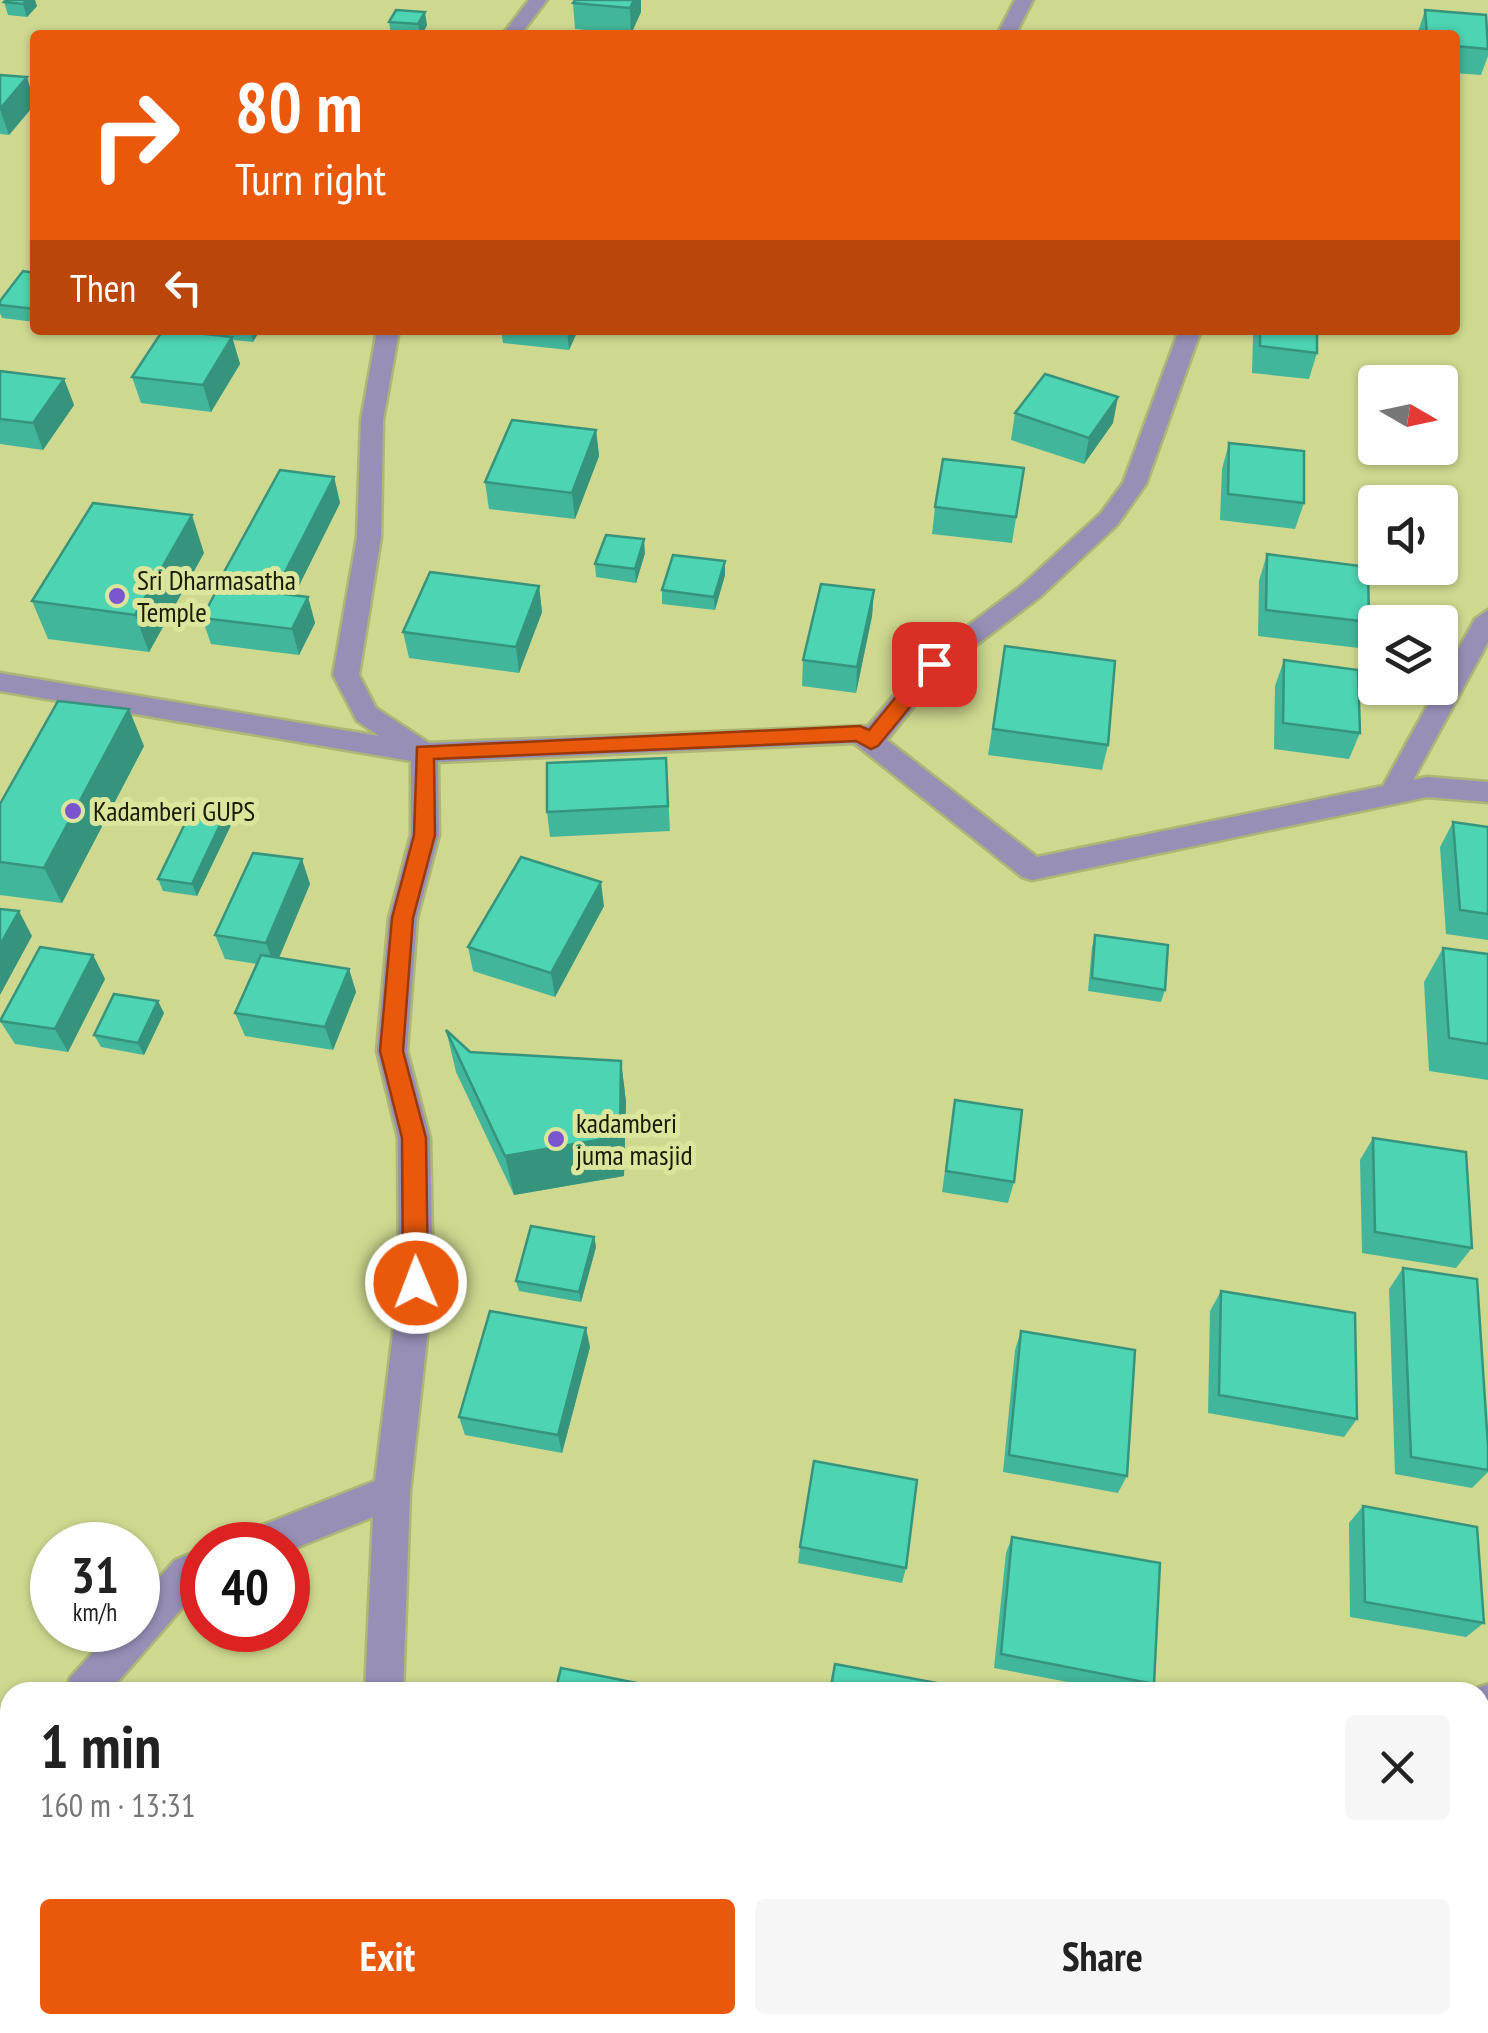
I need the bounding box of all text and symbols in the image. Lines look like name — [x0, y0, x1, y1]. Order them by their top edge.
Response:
text: 80 m — [235, 61, 363, 151]
icon: right — [70, 70, 200, 200]
text: Turn right — [235, 149, 386, 207]
icon: left — [156, 260, 211, 315]
text: Then — [70, 263, 136, 312]
north arrow — [1358, 365, 1458, 465]
map controls — [1358, 365, 1458, 705]
button: sound — [1358, 485, 1458, 585]
place label: Sri Dharmasatha Temple — [137, 561, 296, 630]
marker: Sri Dharmasatha Temple — [106, 585, 128, 607]
button: layers — [1358, 605, 1458, 705]
pin — [892, 622, 977, 707]
icon: arrive — [907, 637, 962, 692]
place label: Kadamberi GUPS — [93, 792, 255, 829]
marker: Kadamberi GUPS — [62, 800, 84, 822]
place label: kadamberi juma masjid — [576, 1104, 693, 1173]
marker: kadamberi juma masjid — [545, 1128, 567, 1150]
position arrow — [364, 1231, 468, 1335]
speed limit sign: 40 — [180, 1522, 310, 1652]
text: 31 — [71, 1542, 119, 1607]
text: km/h — [73, 1596, 117, 1628]
text: 1 min — [40, 1707, 161, 1785]
button: close — [1345, 1715, 1450, 1820]
text: 160 m · 13:31 — [40, 1784, 195, 1826]
button: Exit — [40, 1899, 735, 2014]
button: Share — [755, 1899, 1450, 2014]

